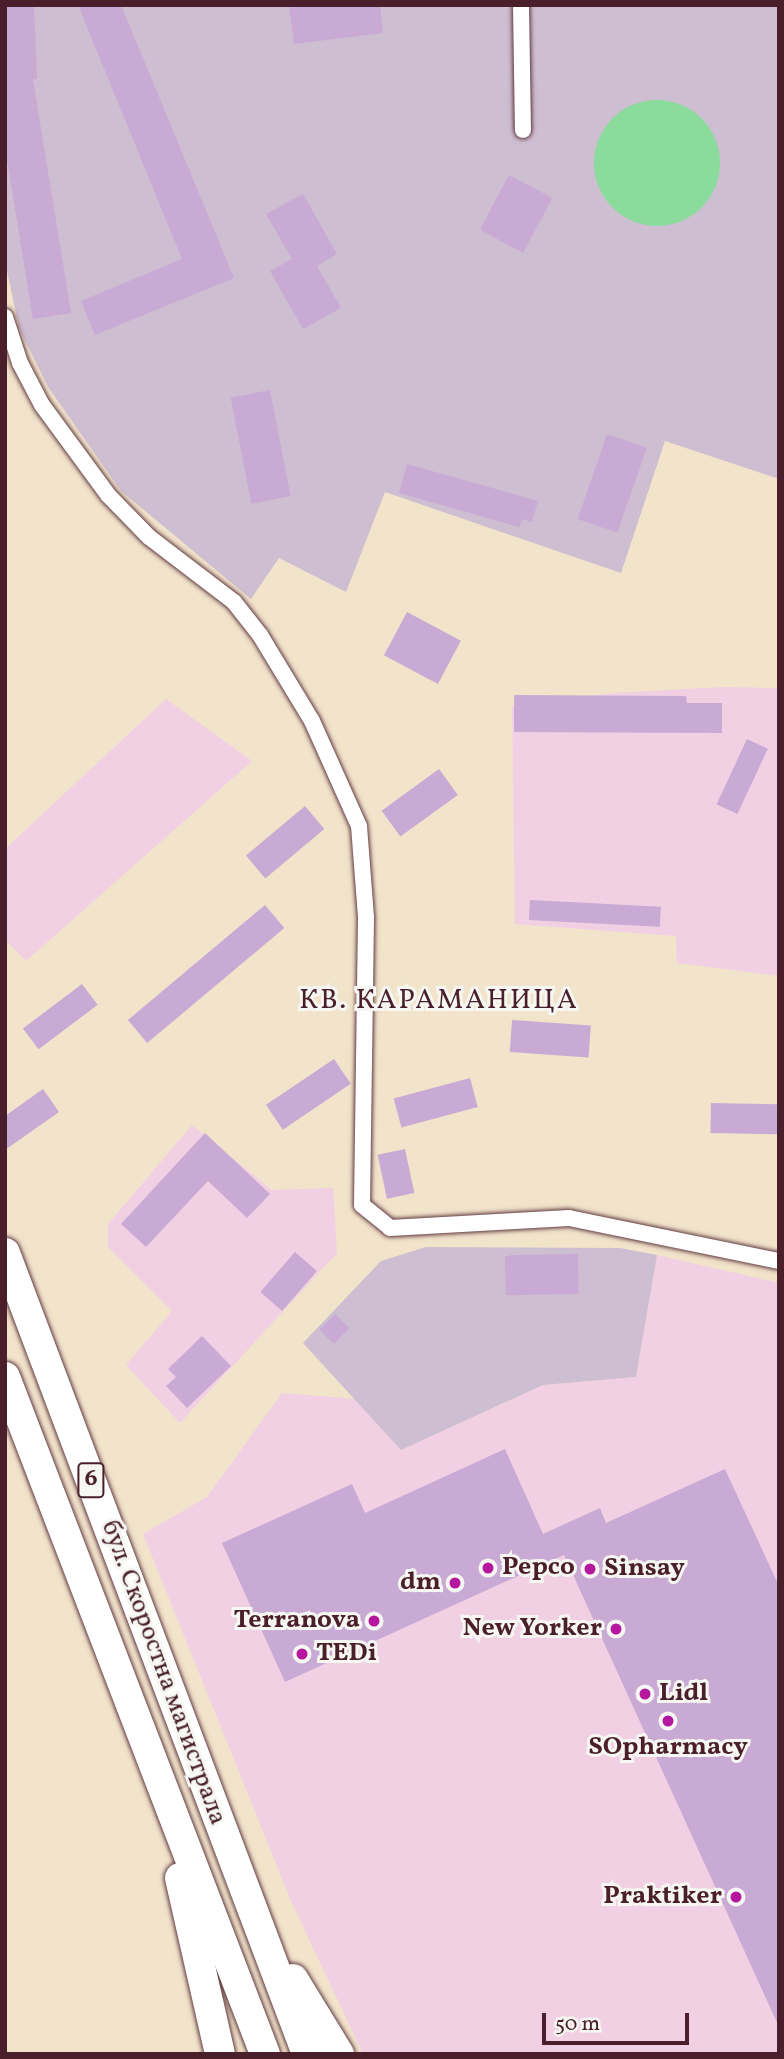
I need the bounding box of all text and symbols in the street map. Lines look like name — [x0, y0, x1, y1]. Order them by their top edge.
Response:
district label: КВ. КАРАМАНИЦА — [301, 984, 577, 1018]
road number: 6 — [77, 1460, 105, 1500]
street label: бул. Скоростна магистрала — [93, 1516, 233, 1830]
place label: Pepco — [502, 1552, 575, 1584]
place label: Sinsay — [604, 1553, 685, 1585]
marker: Pepco — [480, 1560, 496, 1576]
marker: Sinsay — [582, 1561, 598, 1577]
place label: dm — [400, 1567, 441, 1599]
marker: dm — [447, 1575, 463, 1591]
place label: Terranova — [233, 1605, 360, 1637]
marker: Terranova — [366, 1613, 382, 1629]
place label: New Yorker — [462, 1613, 602, 1645]
marker: New Yorker — [608, 1621, 624, 1637]
place label: TEDi — [316, 1638, 377, 1670]
marker: TEDi — [294, 1646, 310, 1662]
place label: Lidl — [659, 1678, 708, 1710]
marker: Lidl — [637, 1686, 653, 1702]
marker: SOpharmacy — [660, 1713, 676, 1729]
place label: SOpharmacy — [588, 1732, 748, 1764]
place label: Praktiker — [603, 1881, 722, 1913]
marker: Praktiker — [728, 1889, 744, 1905]
scale bar — [546, 2000, 693, 2044]
text: 50 m — [555, 2010, 600, 2039]

